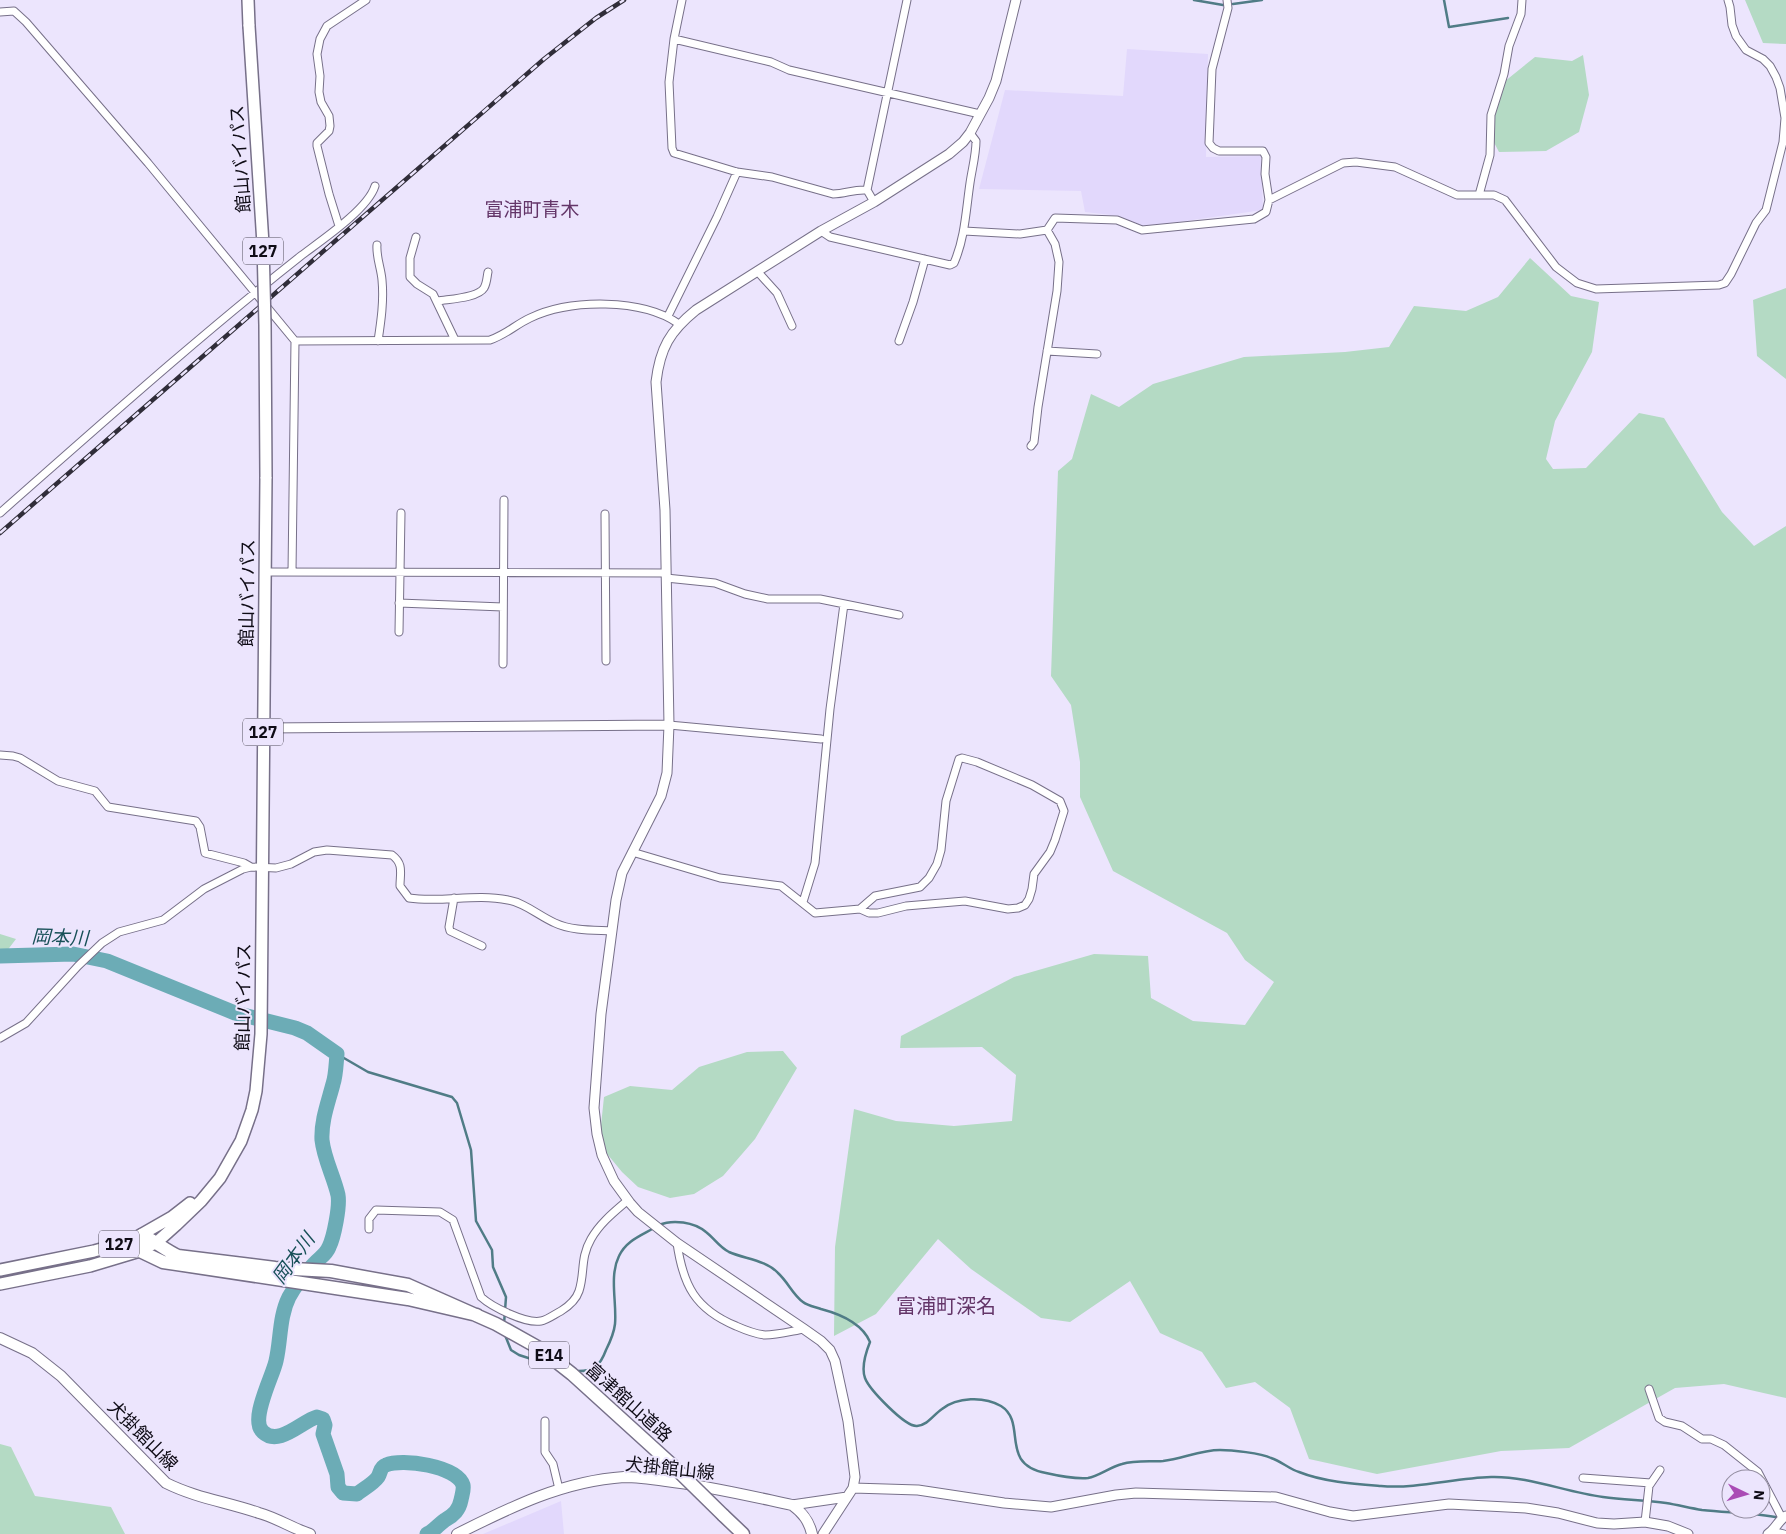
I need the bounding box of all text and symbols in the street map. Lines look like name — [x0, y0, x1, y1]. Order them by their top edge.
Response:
street label: 館山バイパス — [225, 105, 255, 213]
district label: 富浦町青木 — [484, 197, 580, 221]
road number: 127 — [243, 238, 283, 264]
street label: 館山バイパス — [235, 539, 259, 647]
road number: 127 — [243, 719, 283, 746]
water label: 岡本川 — [31, 924, 91, 950]
street label: 館山バイパス — [231, 943, 255, 1051]
water label: 岡本川 — [267, 1226, 321, 1288]
road number: 127 — [99, 1230, 139, 1258]
district label: 富浦町深名 — [896, 1292, 996, 1319]
road number: E14 — [529, 1342, 569, 1368]
street label: 富津館山道路 — [581, 1357, 677, 1447]
street label: 犬掛館山線 — [103, 1395, 183, 1475]
street label: 犬掛館山線 — [624, 1452, 716, 1484]
north arrow — [1721, 1469, 1771, 1519]
text: N — [1750, 1489, 1768, 1501]

